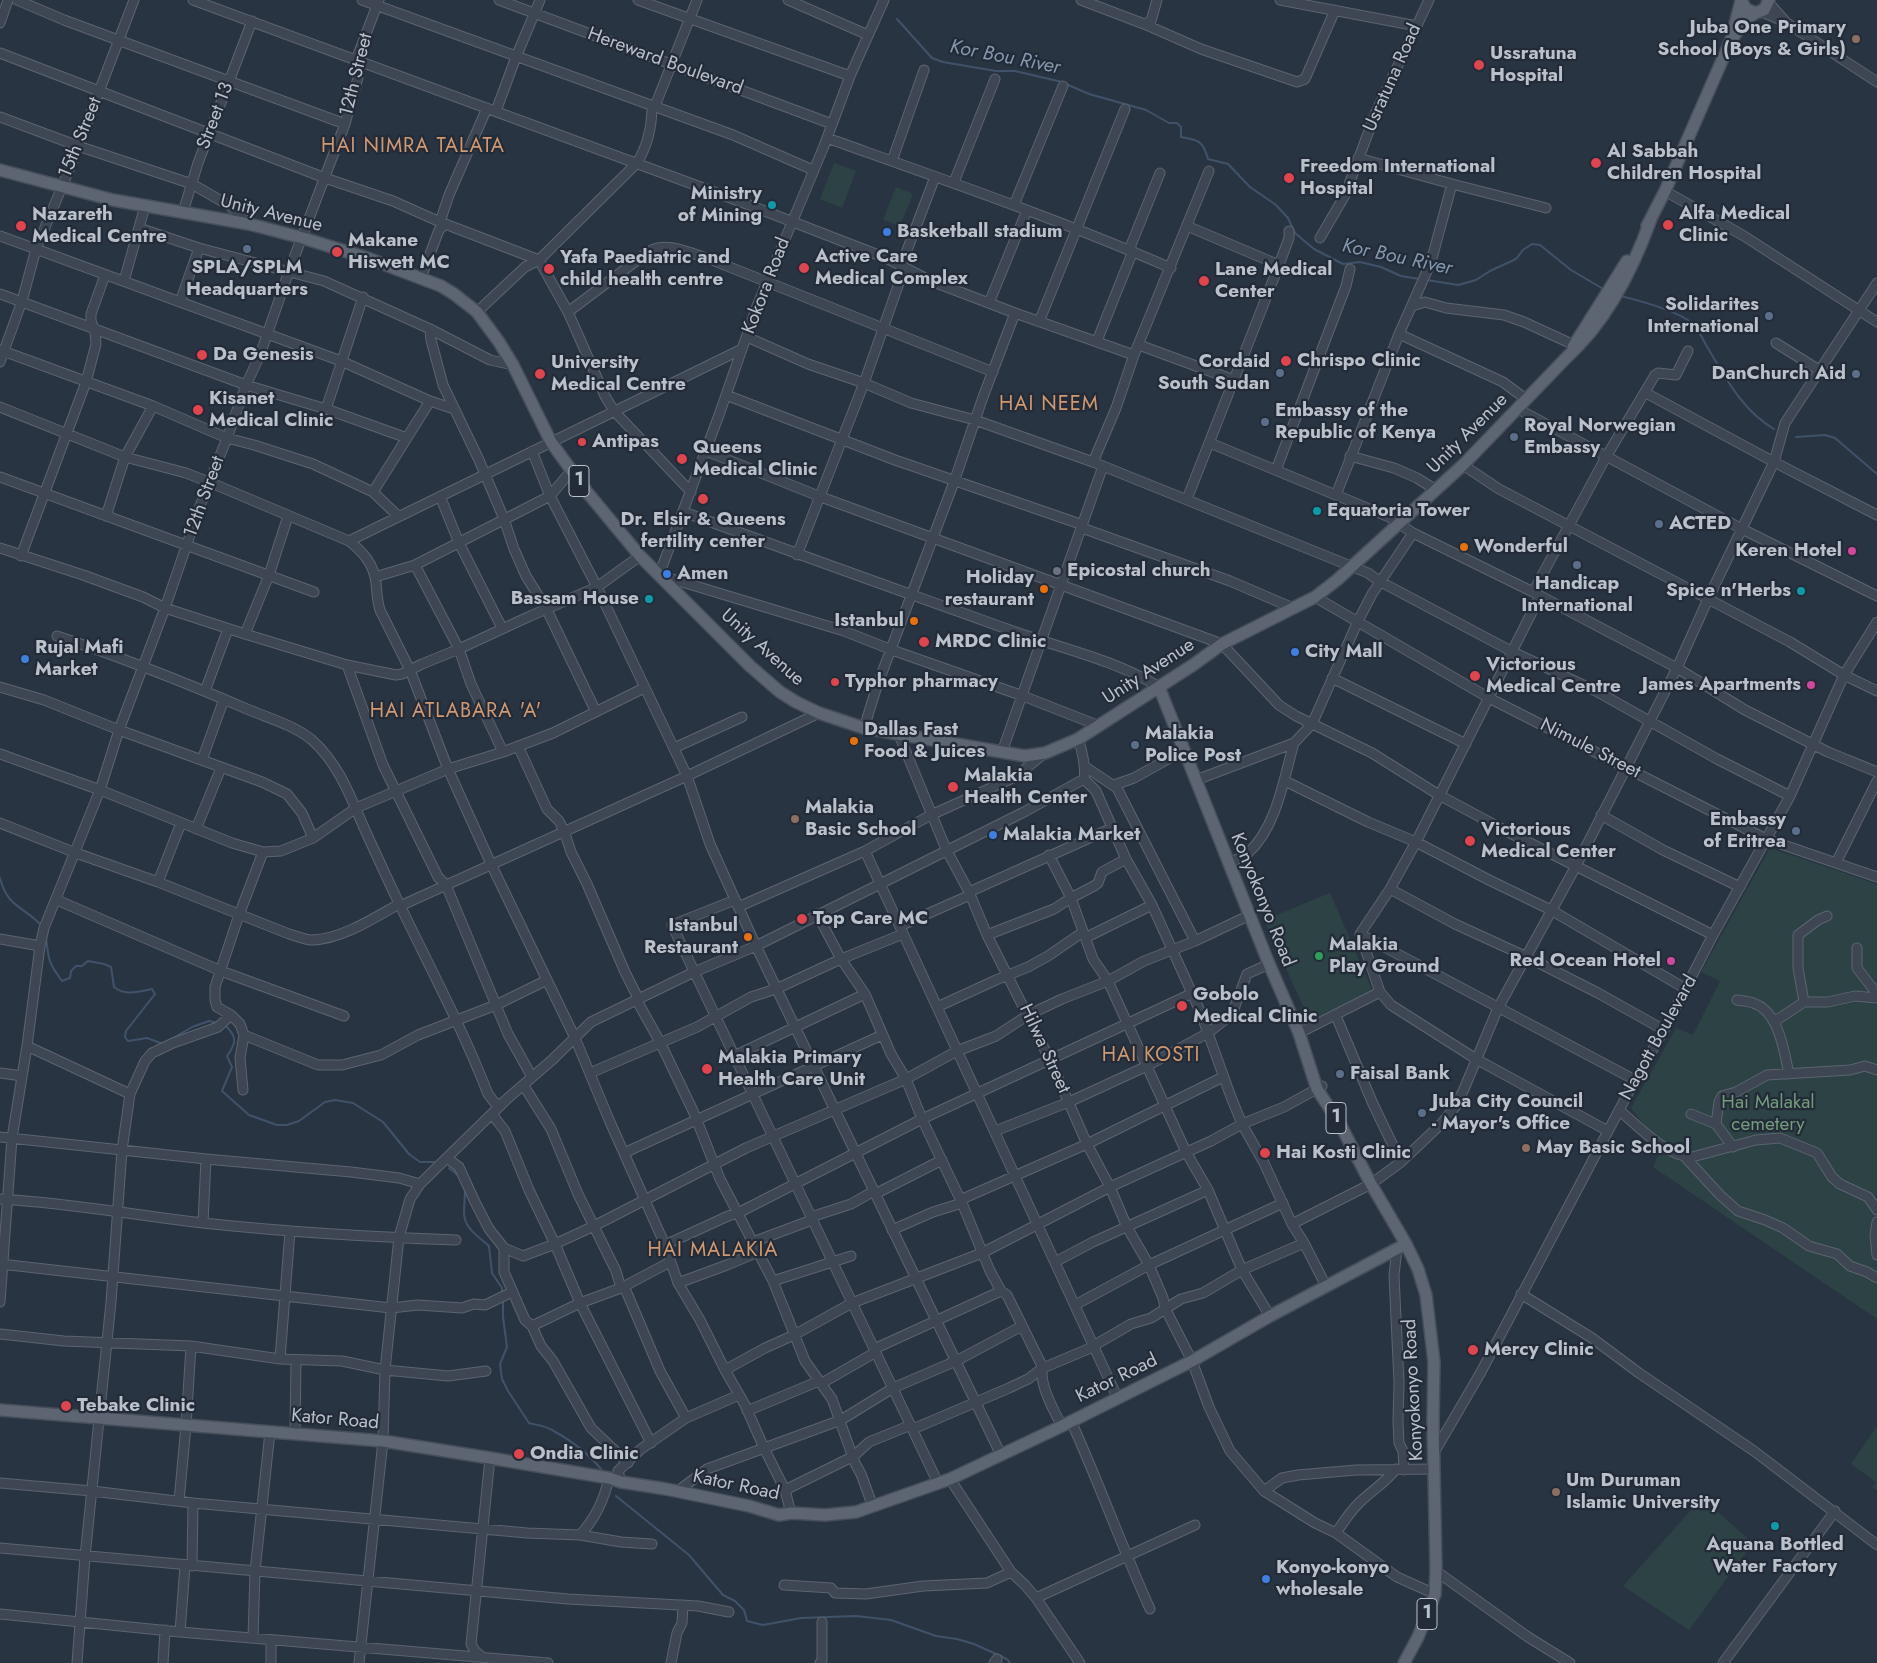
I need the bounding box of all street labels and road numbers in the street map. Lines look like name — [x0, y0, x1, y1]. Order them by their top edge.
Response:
street label: Usratuna Road — [1359, 21, 1427, 135]
street label: Hereward Boulevard — [584, 23, 746, 101]
street label: 12th Street — [336, 31, 378, 119]
street label: Street 13 — [193, 79, 239, 153]
street label: 15th Street — [55, 94, 107, 182]
street label: Unity Avenue — [217, 190, 325, 238]
street label: Kokora Road — [738, 235, 796, 337]
street label: Unity Avenue — [1423, 389, 1513, 479]
street label: 12th Street — [180, 453, 230, 541]
road number: 1 — [569, 466, 589, 496]
street label: Unity Avenue — [716, 605, 808, 691]
street label: Unity Avenue — [1099, 634, 1199, 710]
street label: Nimule Street — [1536, 714, 1644, 784]
street label: Konyokonyo Road — [1225, 830, 1299, 970]
street label: Nagott Boulevard — [1615, 971, 1703, 1105]
street label: Hilwa Street — [1013, 1001, 1075, 1097]
road number: 1 — [1326, 1102, 1346, 1134]
street label: Konyokonyo Road — [1399, 1318, 1429, 1462]
street label: Kator Road — [1072, 1349, 1162, 1409]
street label: Kator Road — [290, 1405, 380, 1435]
street label: Kator Road — [691, 1466, 781, 1506]
road number: 1 — [1417, 1598, 1437, 1630]

